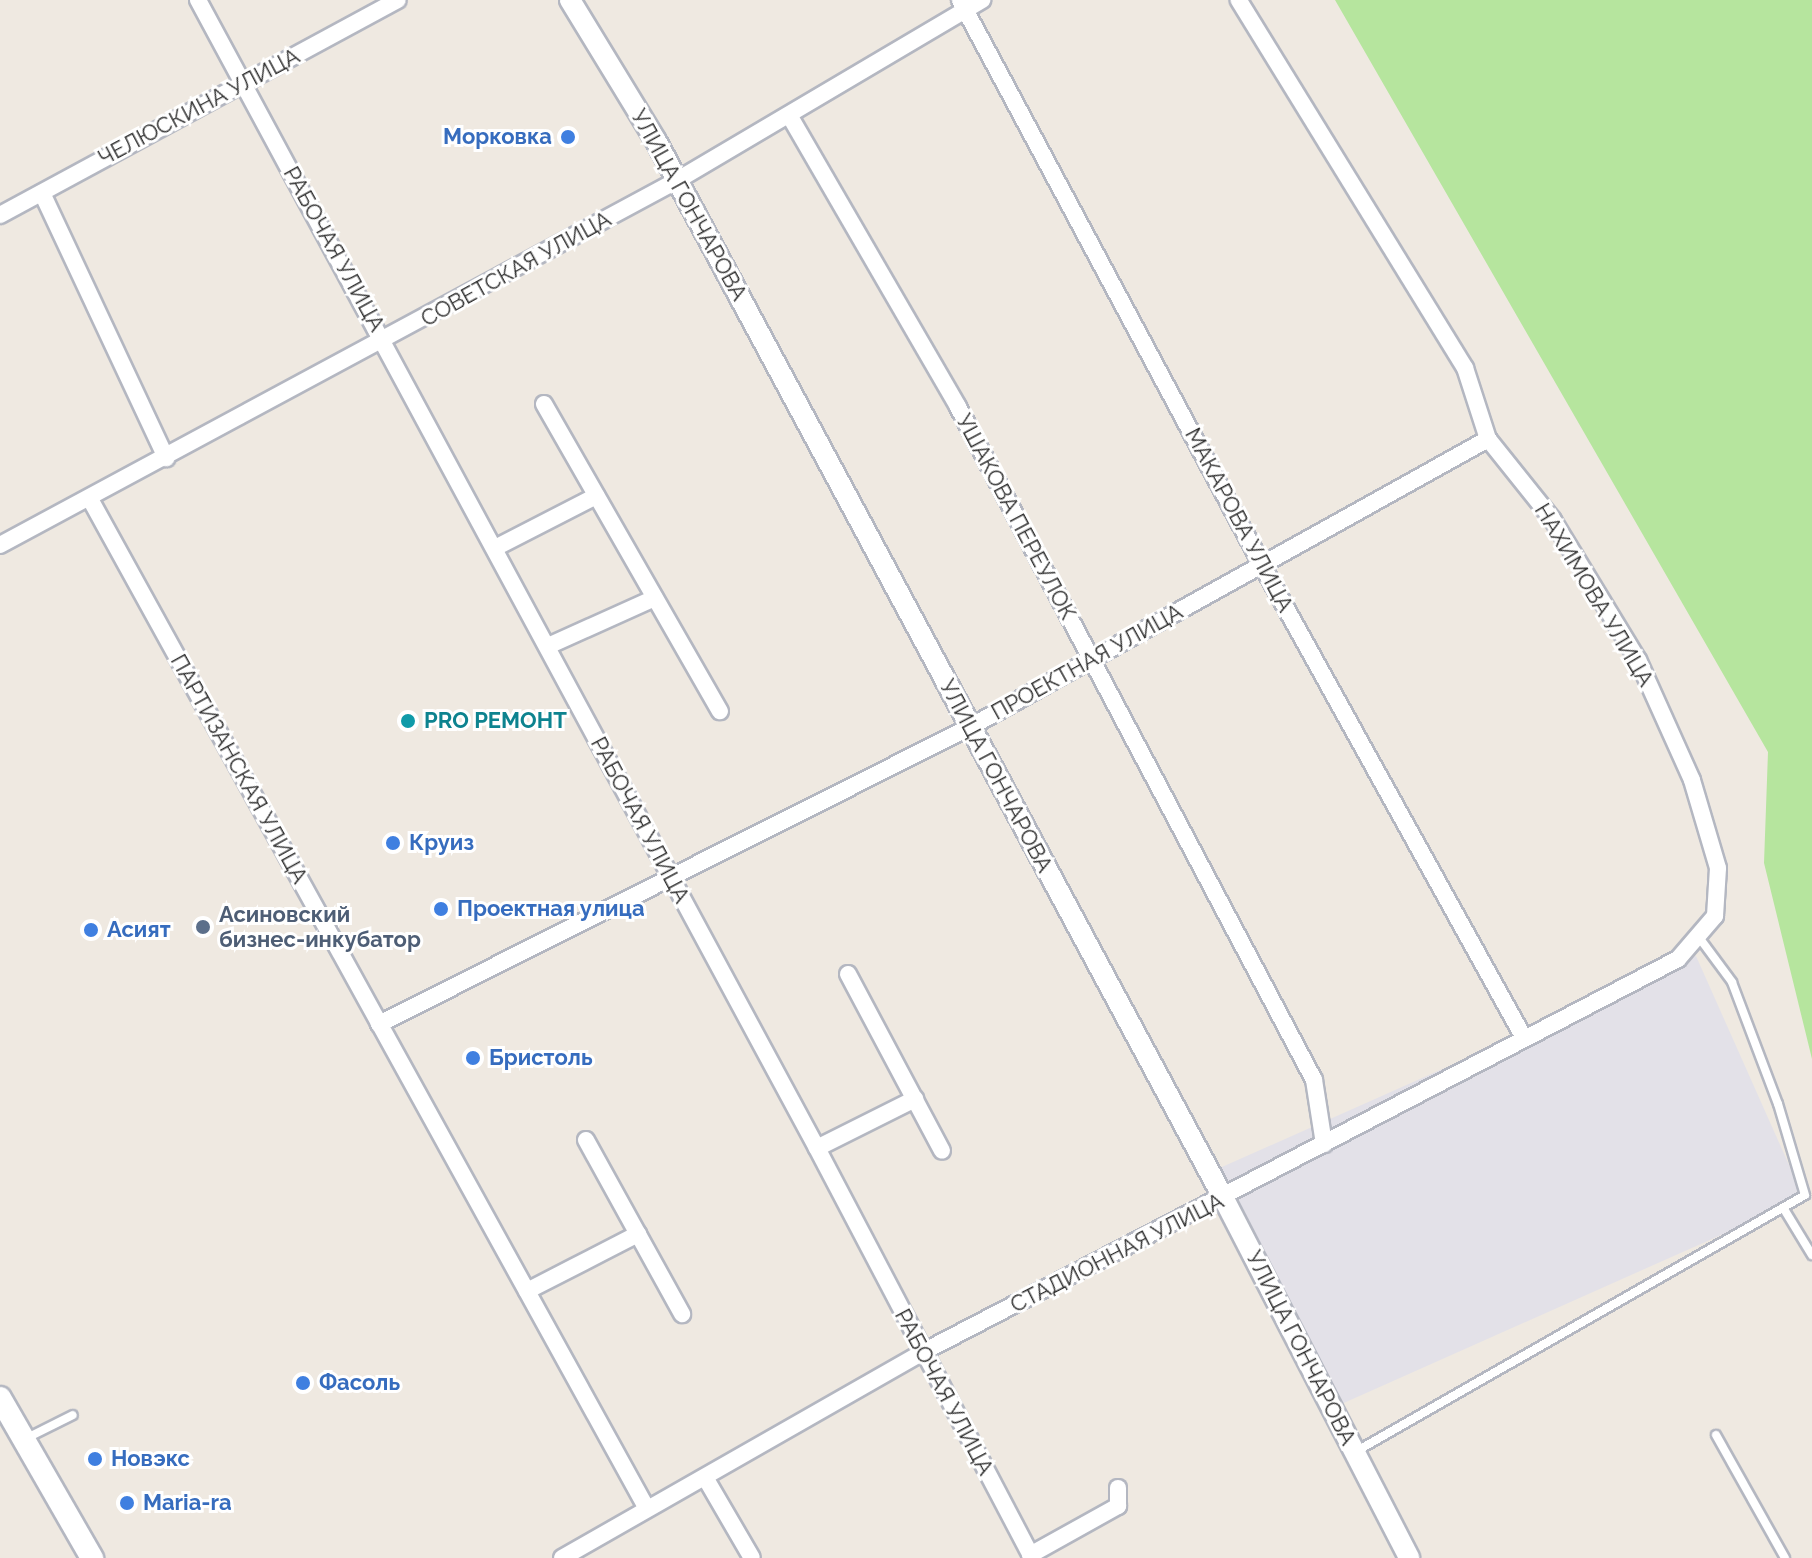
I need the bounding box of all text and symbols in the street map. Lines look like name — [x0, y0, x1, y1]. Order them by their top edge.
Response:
street label: ЧЕЛЮСКИНА УЛИЦА — [94, 43, 304, 171]
street label: УЛИЦА ГОНЧАРОВА — [625, 104, 753, 306]
place label: Морковка — [443, 124, 552, 150]
marker: Морковка — [559, 128, 577, 146]
street label: РАБОЧАЯ УЛИЦА — [278, 162, 390, 336]
street label: СОВЕТСКАЯ УЛИЦА — [416, 206, 616, 332]
street label: УШАКОВА ПЕРЕУЛОК — [950, 409, 1082, 625]
street label: МАКАРОВА УЛИЦА — [1179, 423, 1299, 617]
street label: НАХИМОВА УЛИЦА — [1529, 498, 1659, 692]
street label: ПРОЕКТНАЯ УЛИЦА — [987, 598, 1187, 726]
street label: ПАРТИЗАНСКАЯ УЛИЦА — [165, 650, 313, 888]
street label: УЛИЦА ГОНЧАРОВА — [934, 675, 1058, 877]
place label: PRO РЕМОНТ — [424, 708, 567, 734]
marker: PRO РЕМОНТ — [399, 712, 417, 730]
street label: РАБОЧАЯ УЛИЦА — [585, 732, 695, 908]
place label: Круиз — [409, 830, 474, 856]
marker: Круиз — [384, 834, 402, 852]
place label: Проектная улица — [457, 896, 645, 922]
marker: Проектная улица — [432, 900, 450, 918]
place label: Асиновский бизнес-инкубатор — [219, 901, 421, 952]
place label: Асият — [107, 917, 171, 943]
marker: Асиновский бизнес-инкубатор — [194, 918, 212, 936]
marker: Асият — [82, 921, 100, 939]
place label: Бристоль — [489, 1045, 593, 1071]
marker: Бристоль — [464, 1049, 482, 1067]
street label: СТАДИОННАЯ УЛИЦА — [1006, 1188, 1228, 1318]
street label: УЛИЦА ГОНЧАРОВА — [1240, 1246, 1362, 1450]
street label: РАБОЧАЯ УЛИЦА — [889, 1304, 999, 1480]
place label: Фасоль — [319, 1370, 400, 1396]
marker: Фасоль — [294, 1374, 312, 1392]
place label: Новэкс — [111, 1446, 190, 1472]
marker: Новэкс — [86, 1450, 104, 1468]
place label: Maria-ra — [143, 1490, 232, 1516]
marker: Maria-ra — [118, 1494, 136, 1512]

